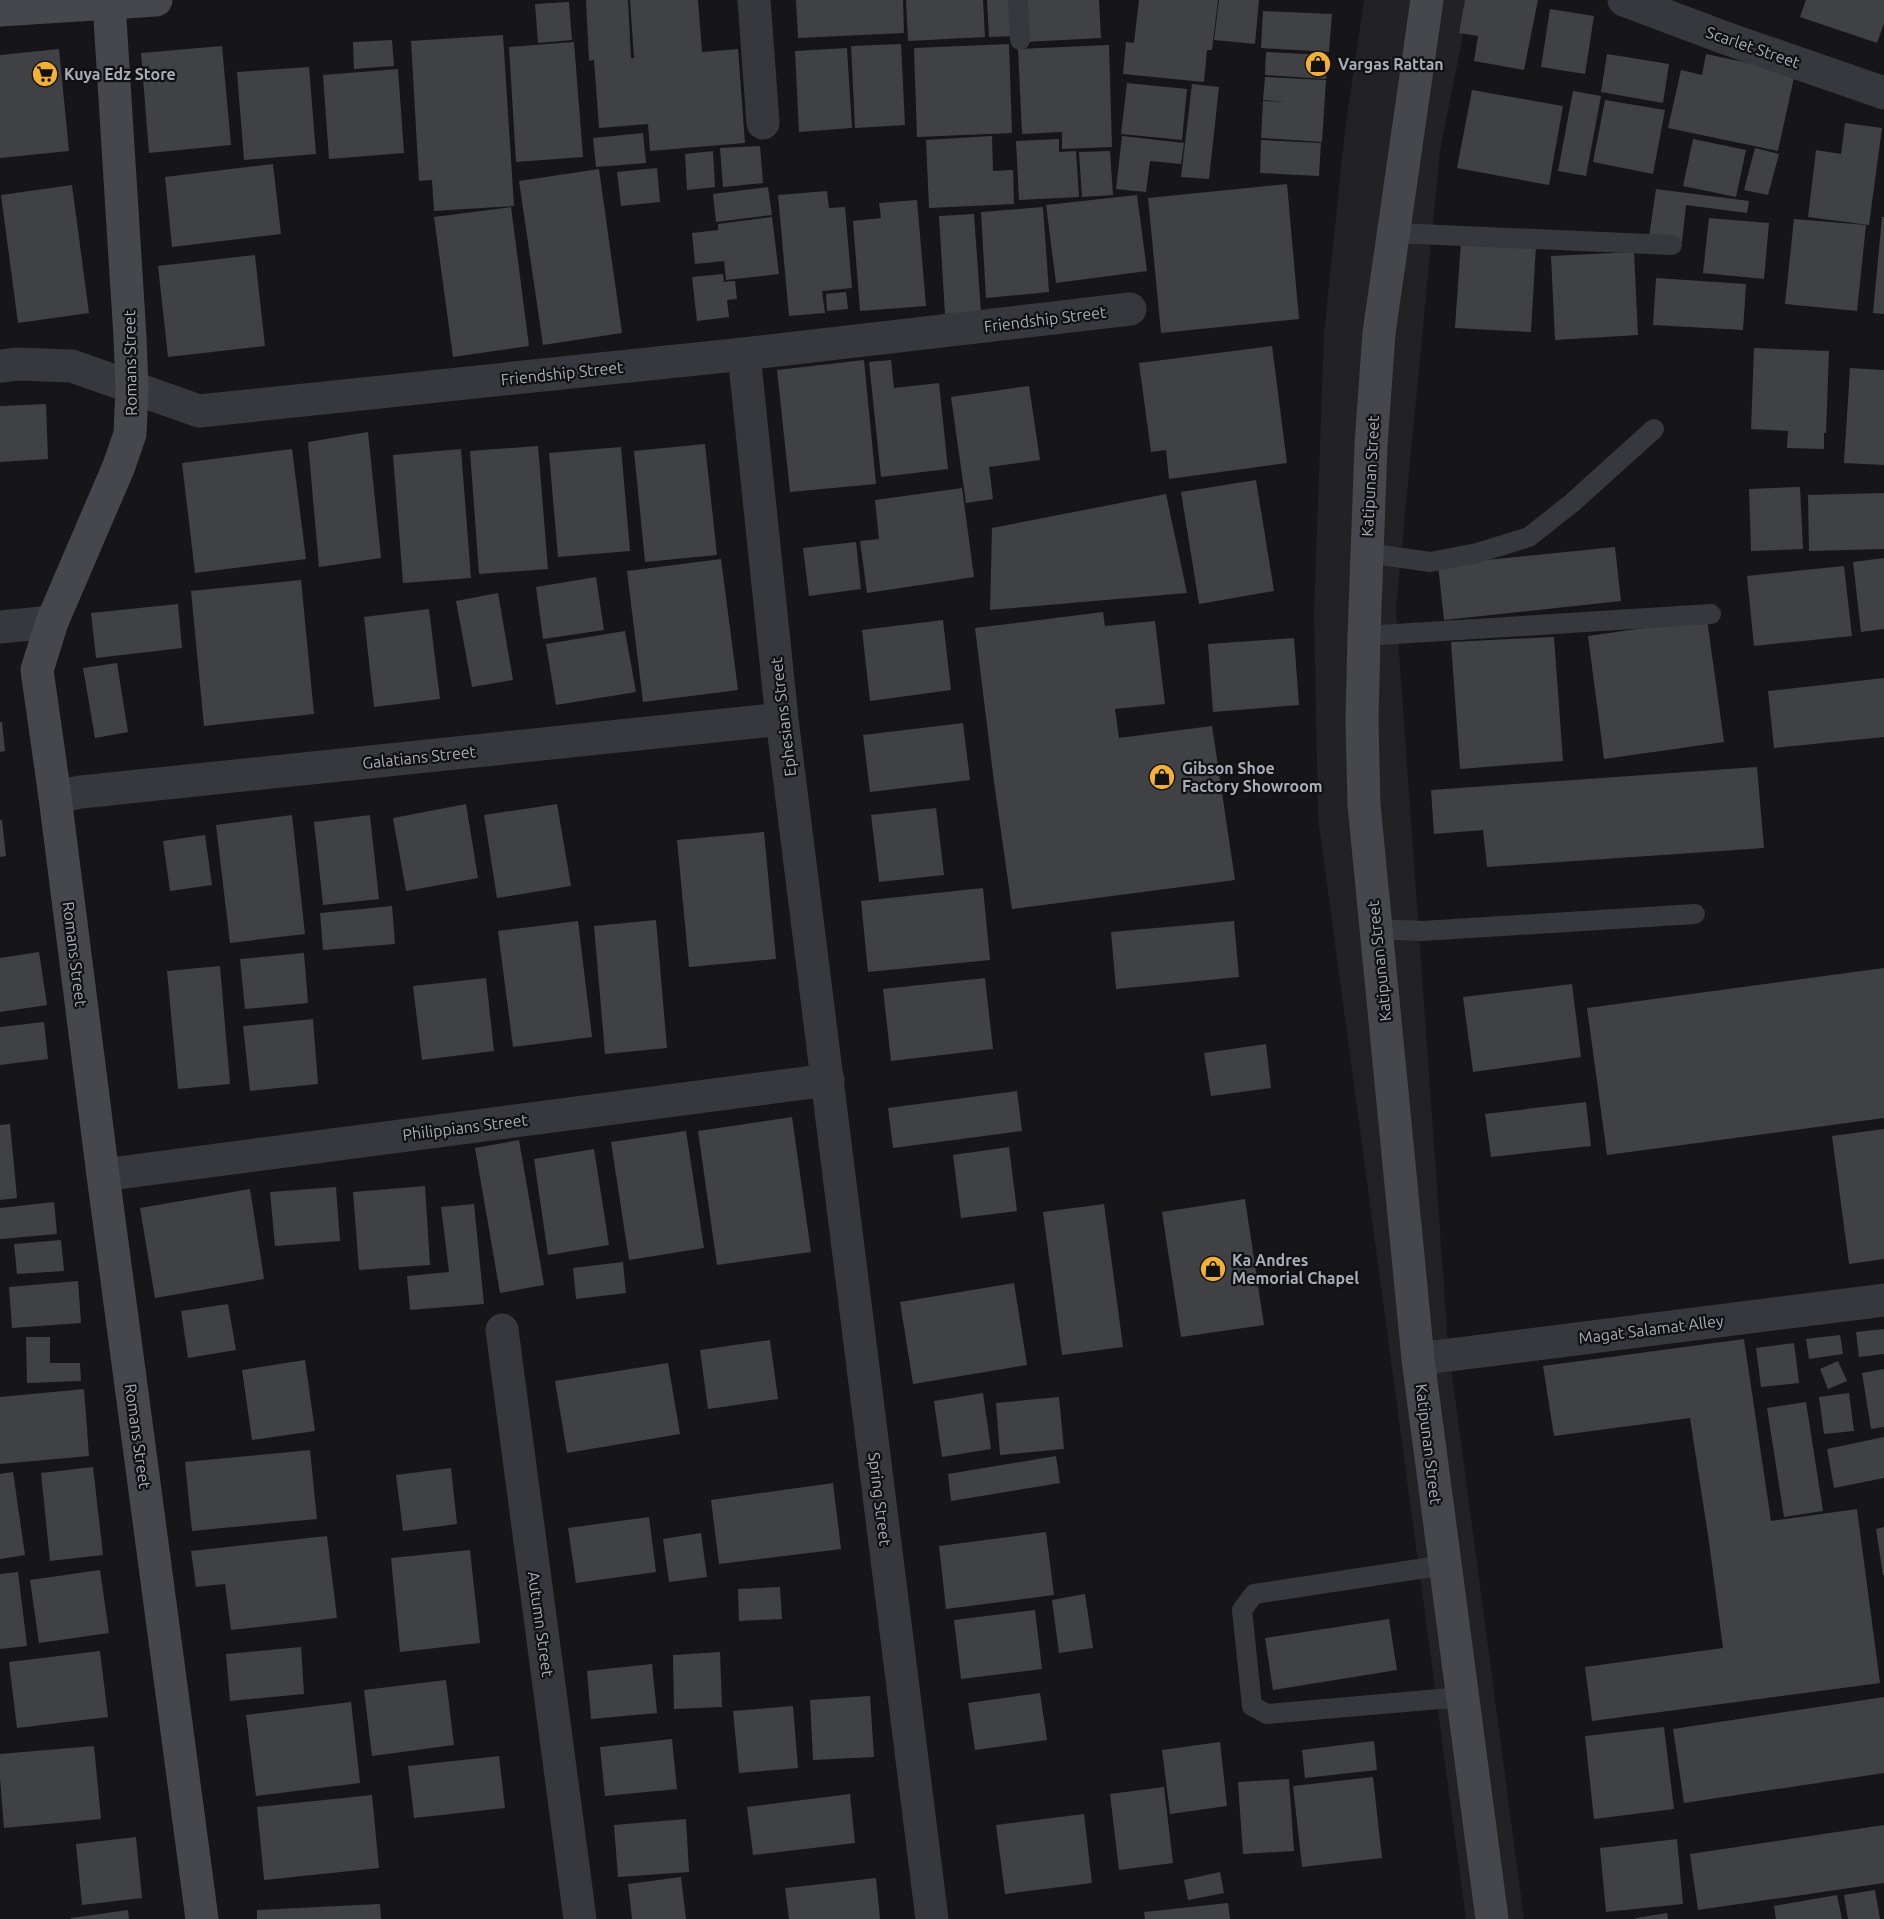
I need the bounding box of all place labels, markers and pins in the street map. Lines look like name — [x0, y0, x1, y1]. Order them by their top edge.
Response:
shop icon: Vargas Rattan — [1303, 49, 1333, 79]
place label: Vargas Rattan — [1338, 55, 1444, 73]
supermarket icon: Kuya Edz Store — [30, 59, 60, 89]
place label: Kuya Edz Store — [64, 65, 176, 83]
place label: Gibson Shoe Factory Showroom — [1182, 759, 1323, 795]
shop icon: Gibson Shoe Factory Showroom — [1147, 762, 1177, 792]
place label: Ka Andres Memorial Chapel — [1232, 1251, 1359, 1287]
shop icon: Ka Andres Memorial Chapel — [1198, 1254, 1228, 1284]

